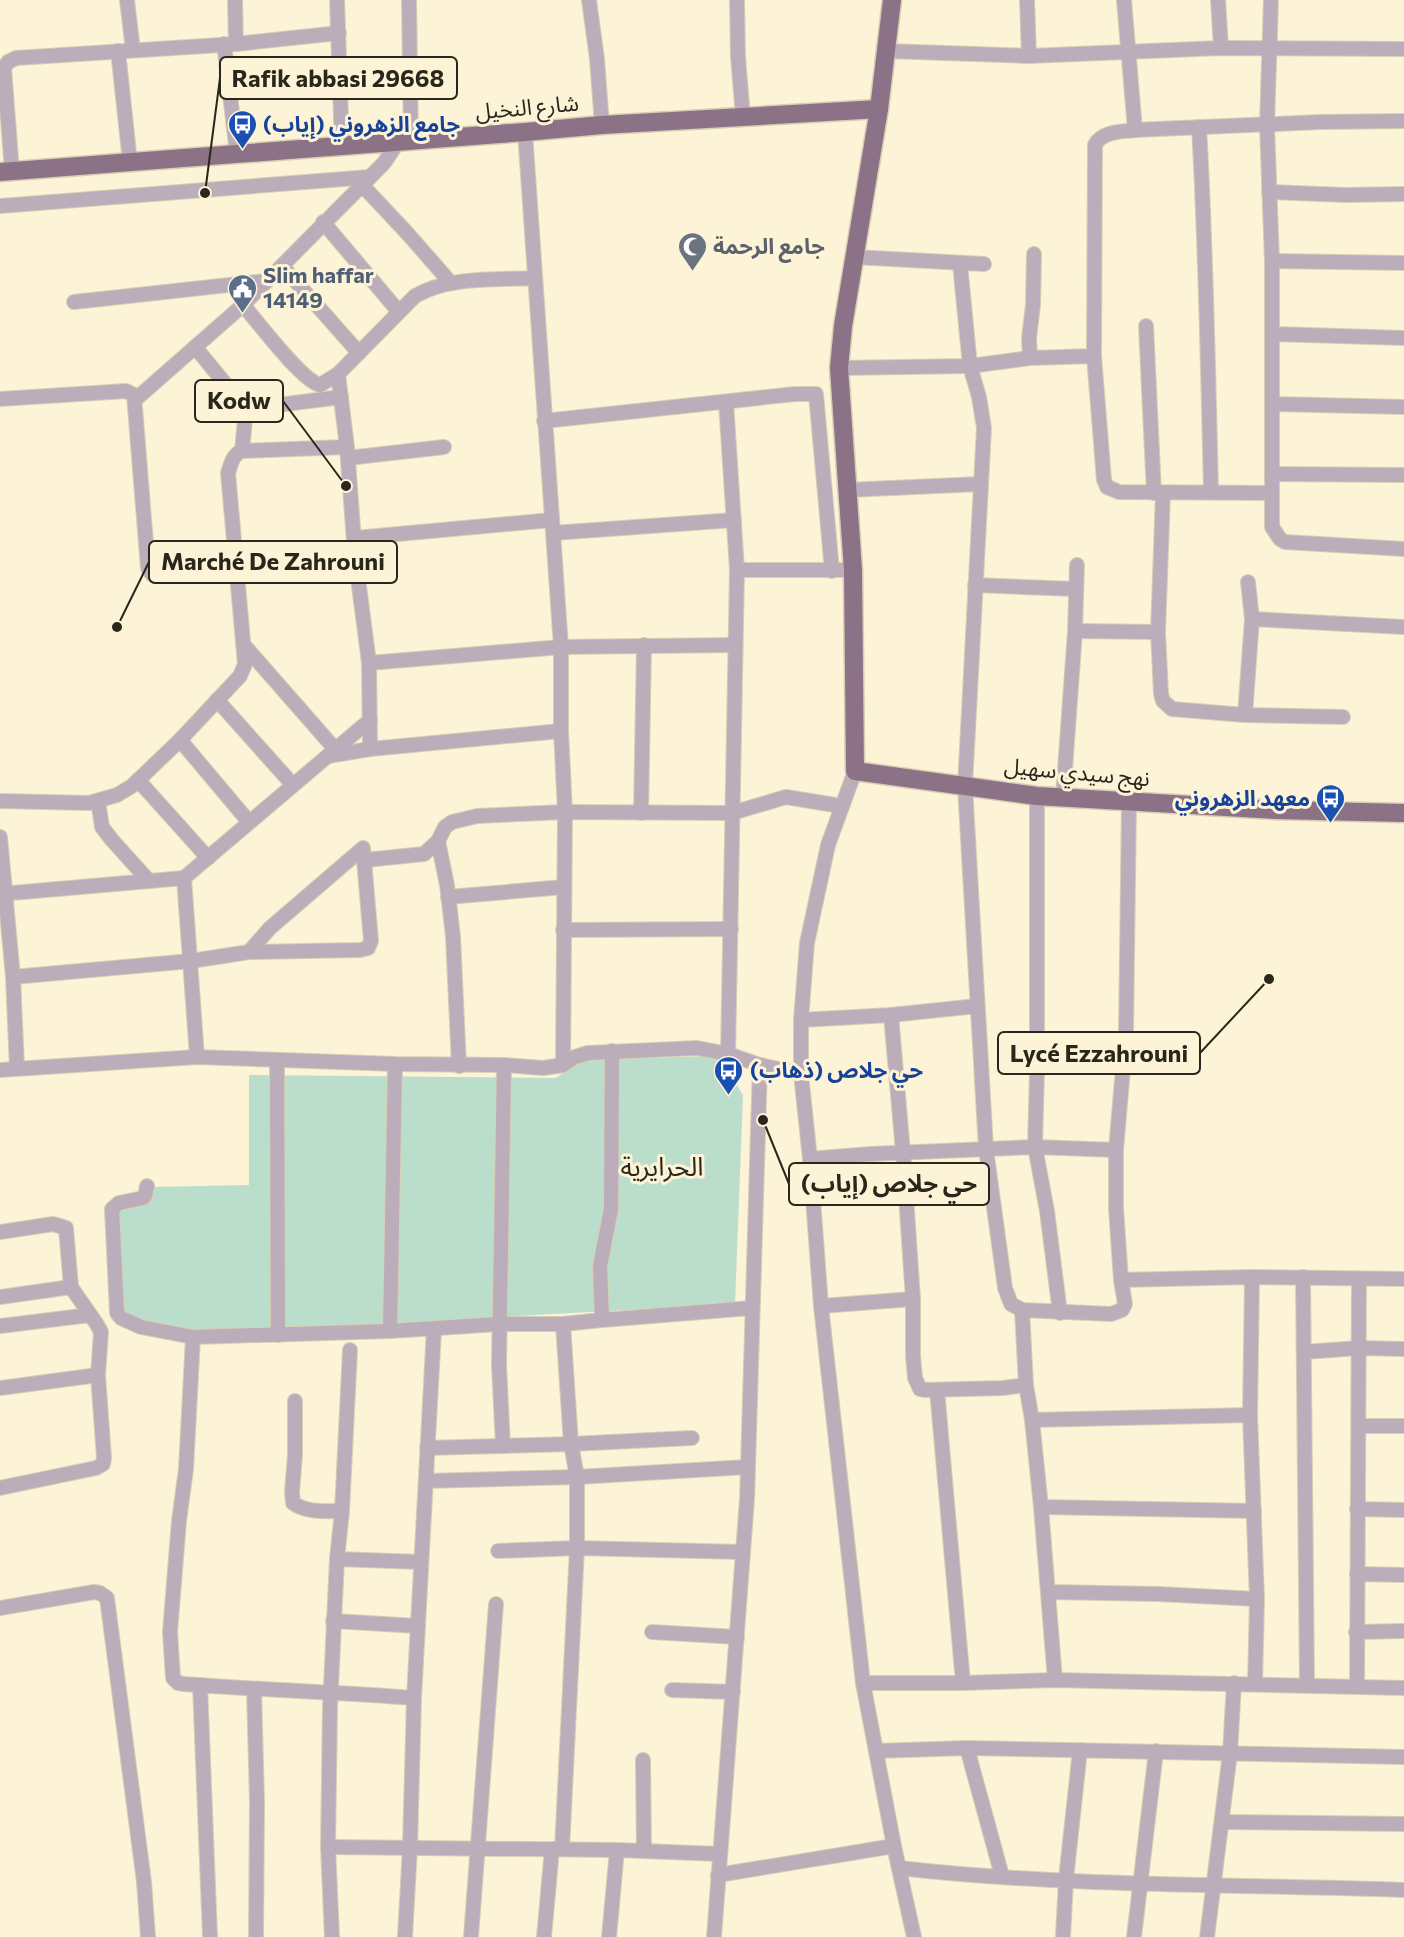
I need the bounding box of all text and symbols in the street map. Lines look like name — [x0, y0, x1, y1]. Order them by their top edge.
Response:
callout: Rafik abbasi 29668 — [220, 57, 457, 99]
text: Rafik abbasi 29668 — [232, 63, 444, 92]
street label: شارع النخيل — [474, 89, 580, 128]
bus stop icon: جامع الزهروني (إياب) — [226, 108, 258, 150]
place label: جامع الزهروني (إياب) — [263, 110, 460, 142]
mosque icon: جامع الرحمة — [676, 230, 708, 272]
place label: جامع الرحمة — [713, 232, 825, 263]
place label: Slim haffar 14149 — [263, 261, 374, 313]
public building icon: Slim haffar 14149 — [226, 272, 258, 314]
callout: Kodw — [195, 380, 283, 422]
text: Kodw — [207, 385, 271, 414]
callout: Marché De Zahrouni — [149, 541, 397, 583]
text: Marché De Zahrouni — [161, 546, 385, 575]
street label: نهج سيدي سهيل — [1003, 752, 1151, 795]
bus stop icon: معهد الزهروني — [1315, 782, 1347, 824]
place label: معهد الزهروني — [1175, 784, 1310, 816]
callout: Lycé Ezzahrouni — [998, 1032, 1200, 1074]
text: Lycé Ezzahrouni — [1010, 1038, 1188, 1067]
bus stop icon: حي جلاص (ذهاب) — [713, 1054, 745, 1096]
place label: حي جلاص (ذهاب) — [750, 1056, 923, 1088]
district label: الحرايرية — [620, 1150, 704, 1182]
callout: حي جلاص (إياب) — [789, 1163, 989, 1205]
text: حي جلاص (إياب) — [801, 1168, 977, 1204]

